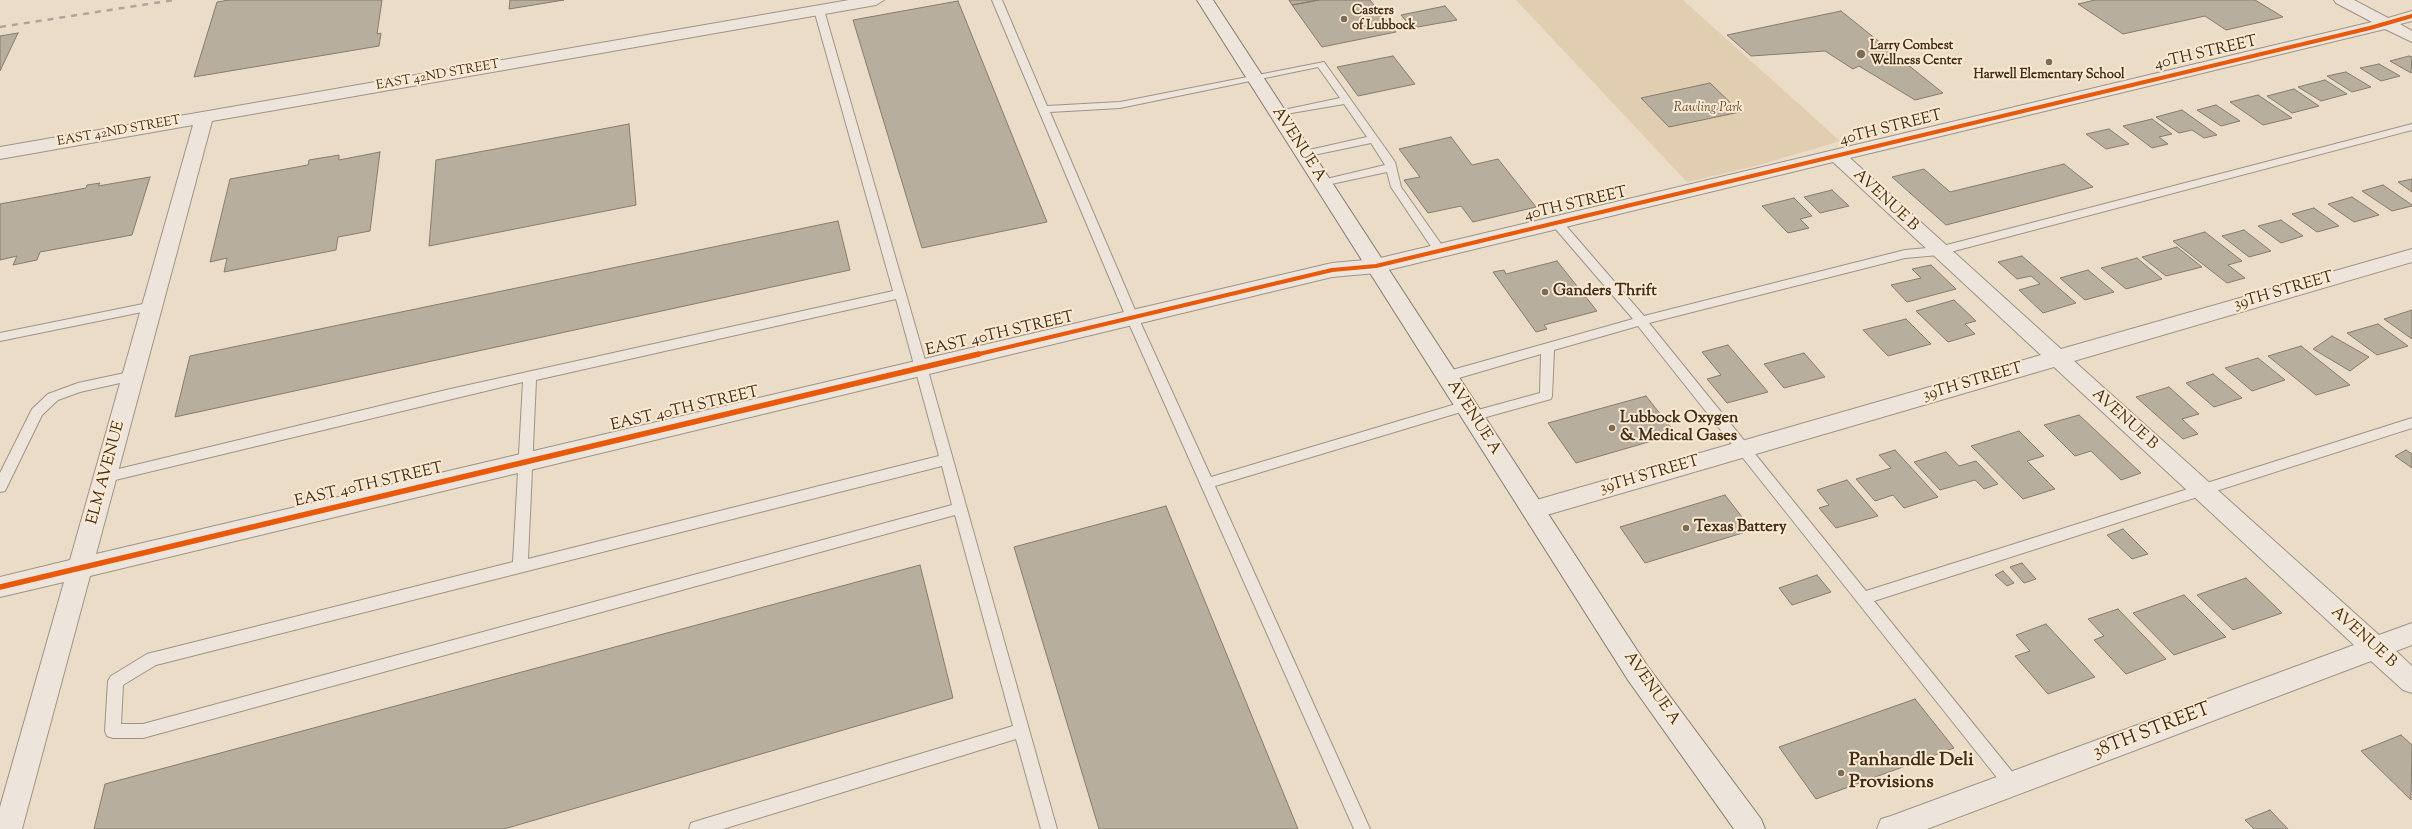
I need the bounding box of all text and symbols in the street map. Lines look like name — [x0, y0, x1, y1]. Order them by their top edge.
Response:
place label: Casters of Lubbock — [1352, 4, 1416, 35]
marker: Casters of Lubbock — [1339, 14, 1349, 24]
street label: 40TH STREET — [2153, 33, 2259, 75]
place label: Larry Combest Wellness Center — [1870, 39, 1962, 70]
marker: Larry Combest Wellness Center — [1855, 48, 1867, 60]
street label: EAST 42ND STREET — [375, 57, 501, 95]
marker: Harwell Elementary School — [2044, 57, 2054, 67]
place label: Harwell Elementary School — [1973, 68, 2125, 84]
park label: Rawling Park — [1674, 101, 1742, 117]
street label: AVENUE A — [1267, 104, 1329, 186]
street label: 40TH STREET — [1838, 107, 1944, 151]
street label: EAST 42ND STREET — [56, 113, 182, 151]
street label: AVENUE B — [1848, 166, 1922, 236]
street label: 40TH STREET — [1523, 184, 1629, 226]
street label: 39TH STREET — [2232, 269, 2336, 315]
place label: Ganders Thrift — [1553, 282, 1657, 302]
marker: Ganders Thrift — [1540, 287, 1550, 297]
street label: EAST 40TH STREET — [924, 309, 1076, 361]
street label: 39TH STREET — [1921, 360, 2025, 406]
street label: AVENUE A — [1442, 377, 1504, 459]
street label: EAST 40TH STREET — [609, 384, 761, 436]
street label: AVENUE B — [2087, 385, 2161, 455]
place label: Lubbock Oxygen & Medical Gases — [1620, 409, 1738, 447]
street label: ELM AVENUE — [84, 419, 130, 527]
marker: Lubbock Oxygen & Medical Gases — [1607, 423, 1617, 433]
street label: 39TH STREET — [1598, 453, 1702, 499]
street label: EAST 40TH STREET — [293, 460, 445, 512]
place label: Texas Battery — [1694, 518, 1787, 538]
marker: Texas Battery — [1681, 523, 1691, 533]
street label: AVENUE B — [2326, 603, 2400, 673]
street label: AVENUE A — [1619, 649, 1683, 729]
street label: 38TH STREET — [2090, 699, 2214, 765]
place label: Panhandle Deli Provisions — [1849, 751, 1974, 795]
marker: Panhandle Deli Provisions — [1836, 768, 1846, 778]

